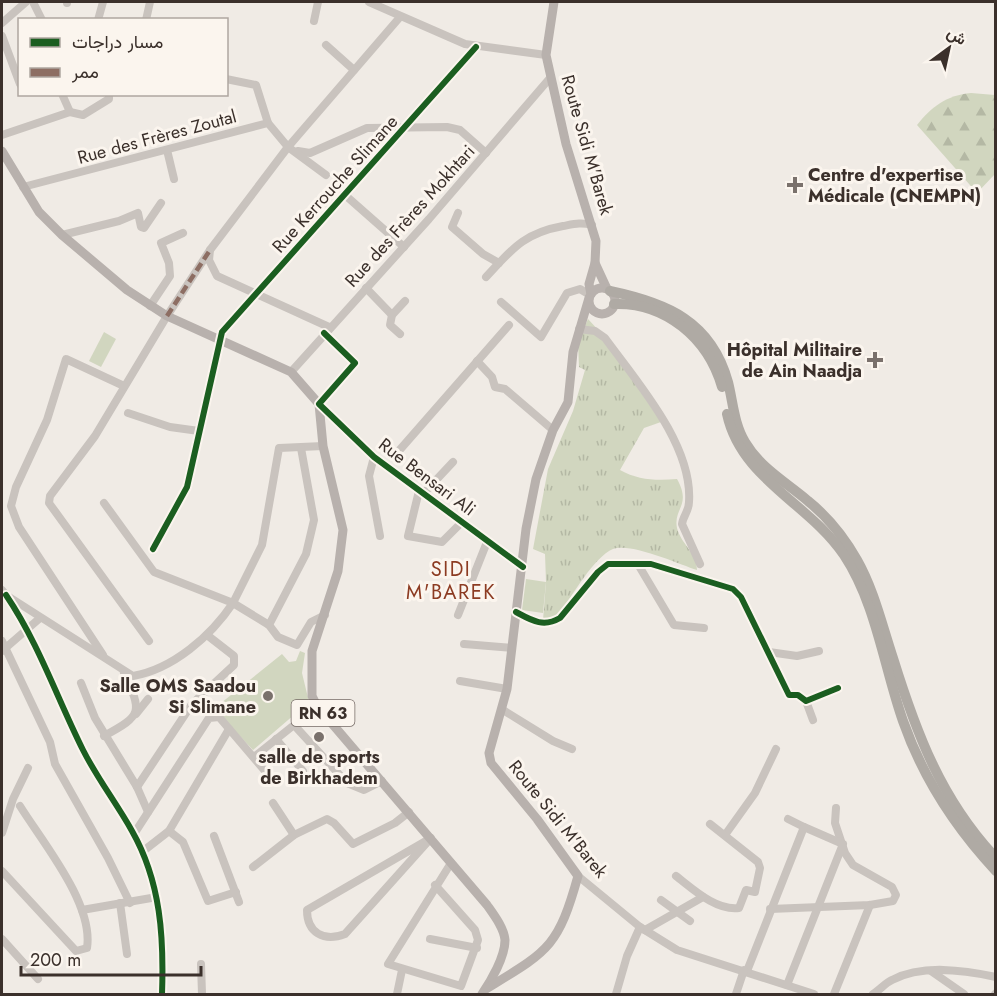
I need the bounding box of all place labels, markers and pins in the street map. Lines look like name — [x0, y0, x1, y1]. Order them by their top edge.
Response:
place label: Centre d'expertise Médicale (CNEMPN) — [808, 162, 981, 209]
marker: Centre d'expertise Médicale (CNEMPN) — [786, 176, 804, 194]
place label: Hôpital Militaire de Ain Naadja — [727, 337, 862, 384]
marker: Hôpital Militaire de Ain Naadja — [866, 351, 884, 369]
place label: Salle OMS Saadou Si Slimane — [99, 673, 256, 720]
marker: Salle OMS Saadou Si Slimane — [261, 689, 275, 703]
marker: salle de sports de Birkhadem — [312, 730, 326, 744]
place label: salle de sports de Birkhadem — [258, 744, 380, 791]

